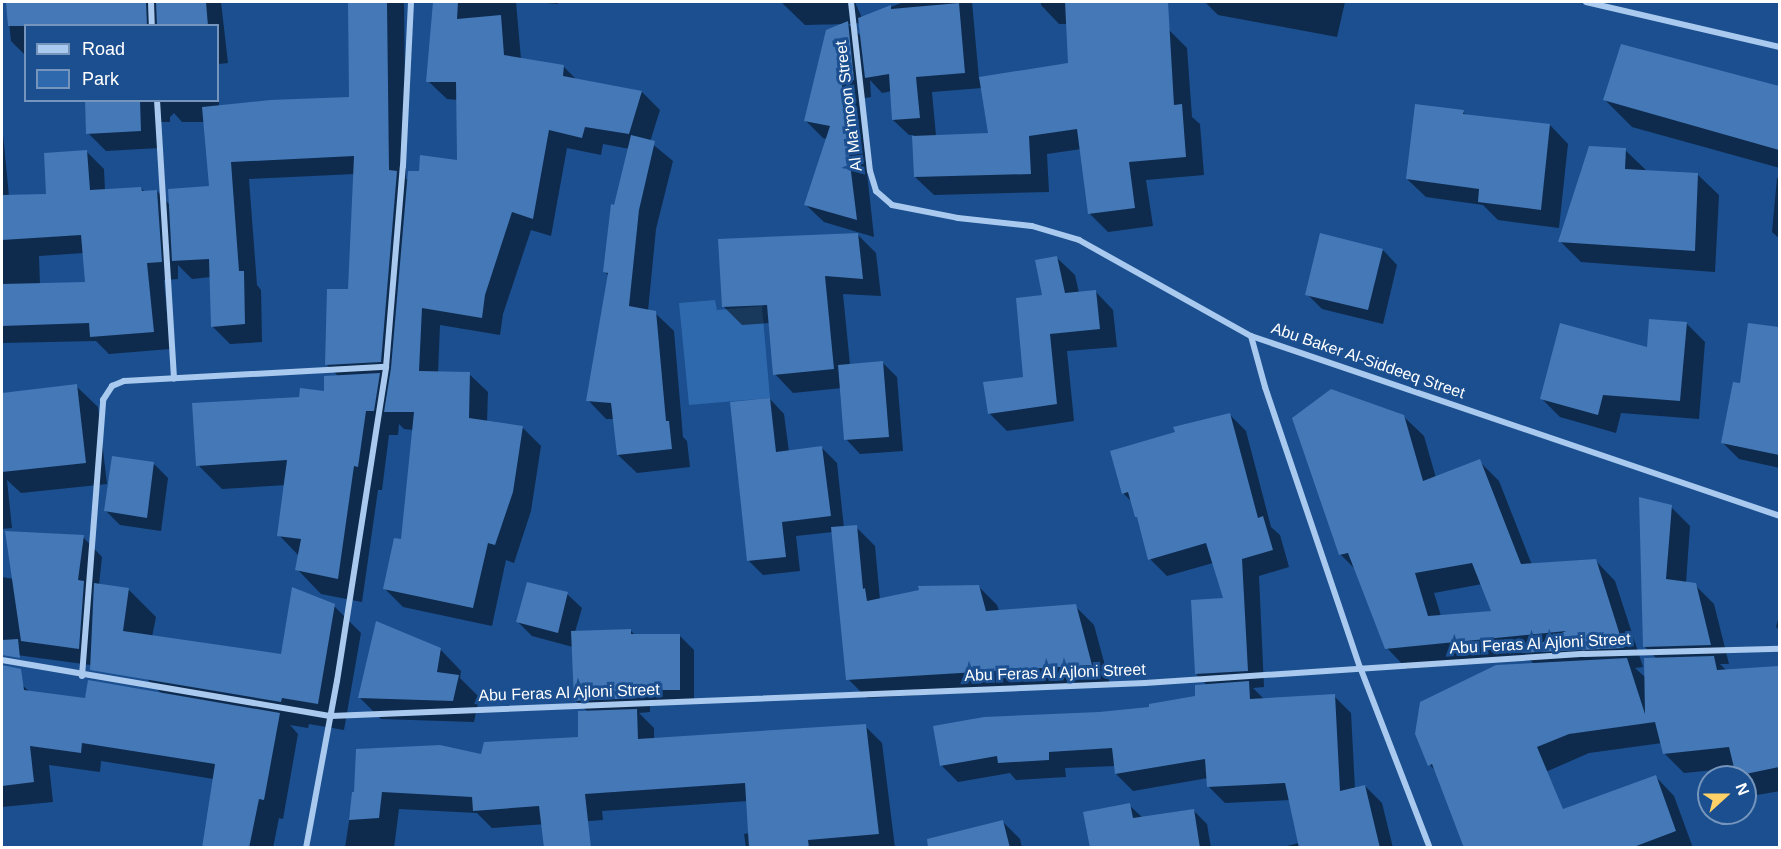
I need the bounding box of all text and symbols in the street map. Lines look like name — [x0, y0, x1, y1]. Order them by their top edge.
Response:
legend — [24, 24, 219, 102]
text: Road — [82, 39, 125, 59]
street label: Al Ma’moon Street — [831, 40, 867, 172]
text: Park — [82, 69, 119, 89]
street label: Abu Baker Al-Siddeeq Street — [1268, 319, 1468, 403]
street label: Abu Feras Al Ajloni Street — [1448, 630, 1632, 658]
street label: Abu Feras Al Ajloni Street — [963, 660, 1147, 686]
street label: Abu Feras Al Ajloni Street — [477, 680, 661, 706]
north arrow — [1697, 765, 1757, 825]
text: N — [1732, 781, 1752, 798]

